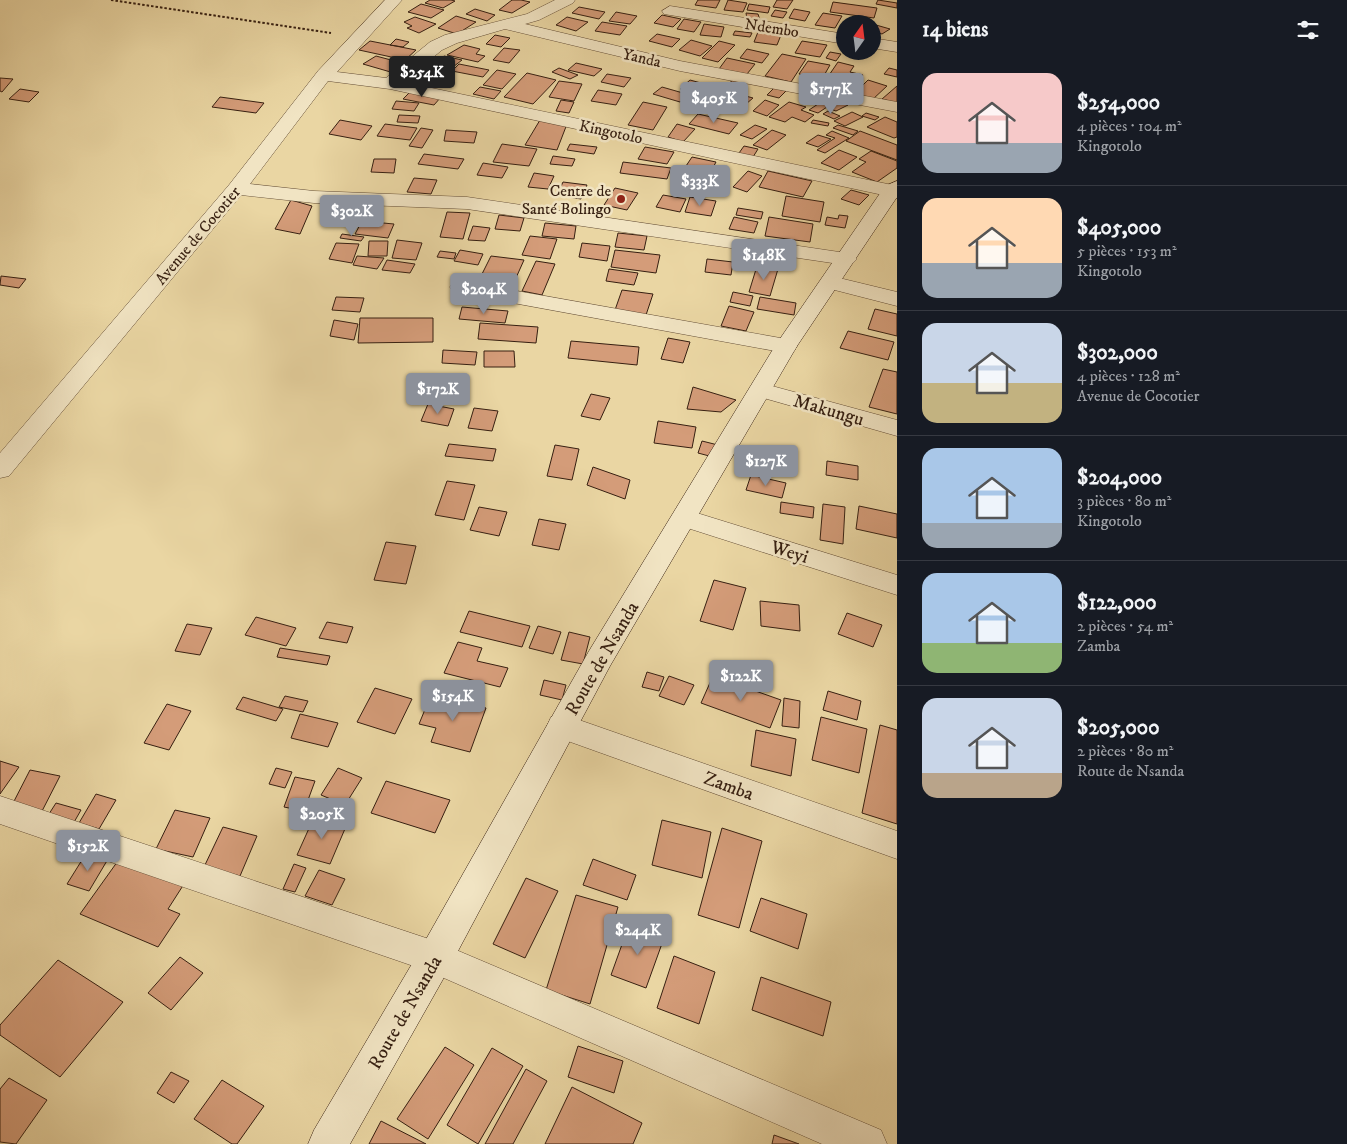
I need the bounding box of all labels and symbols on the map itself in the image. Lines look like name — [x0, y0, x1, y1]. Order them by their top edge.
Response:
street label: Ndembo — [743, 14, 801, 42]
north arrow — [836, 15, 881, 60]
street label: Yanda — [621, 44, 663, 72]
pin: $254K — [387, 56, 457, 98]
pin: $177K — [796, 72, 866, 115]
pin: $405K — [679, 82, 749, 124]
street label: Kingotolo — [577, 115, 645, 149]
pin: $333K — [665, 164, 735, 207]
place label: Centre de Santé Bolingo — [522, 181, 611, 219]
street label: Avenue de Cocotier — [151, 182, 245, 289]
marker: Centre de Santé Bolingo — [615, 193, 627, 205]
pin: $302K — [317, 194, 387, 237]
pin: $148K — [729, 238, 799, 281]
pin: $204K — [449, 272, 519, 315]
pin: $172K — [403, 372, 473, 415]
street label: Makungu — [791, 389, 867, 431]
pin: $127K — [731, 444, 801, 487]
street label: Weyi — [767, 536, 811, 569]
street label: Route de Nsanda — [560, 598, 644, 720]
pin: $122K — [706, 660, 776, 702]
pin: $154K — [418, 680, 488, 722]
street label: Zamba — [700, 767, 757, 806]
pin: $205K — [287, 798, 357, 840]
pin: $152K — [53, 830, 123, 872]
pin: $244K — [603, 914, 673, 956]
street label: Route de Nsanda — [363, 952, 447, 1074]

